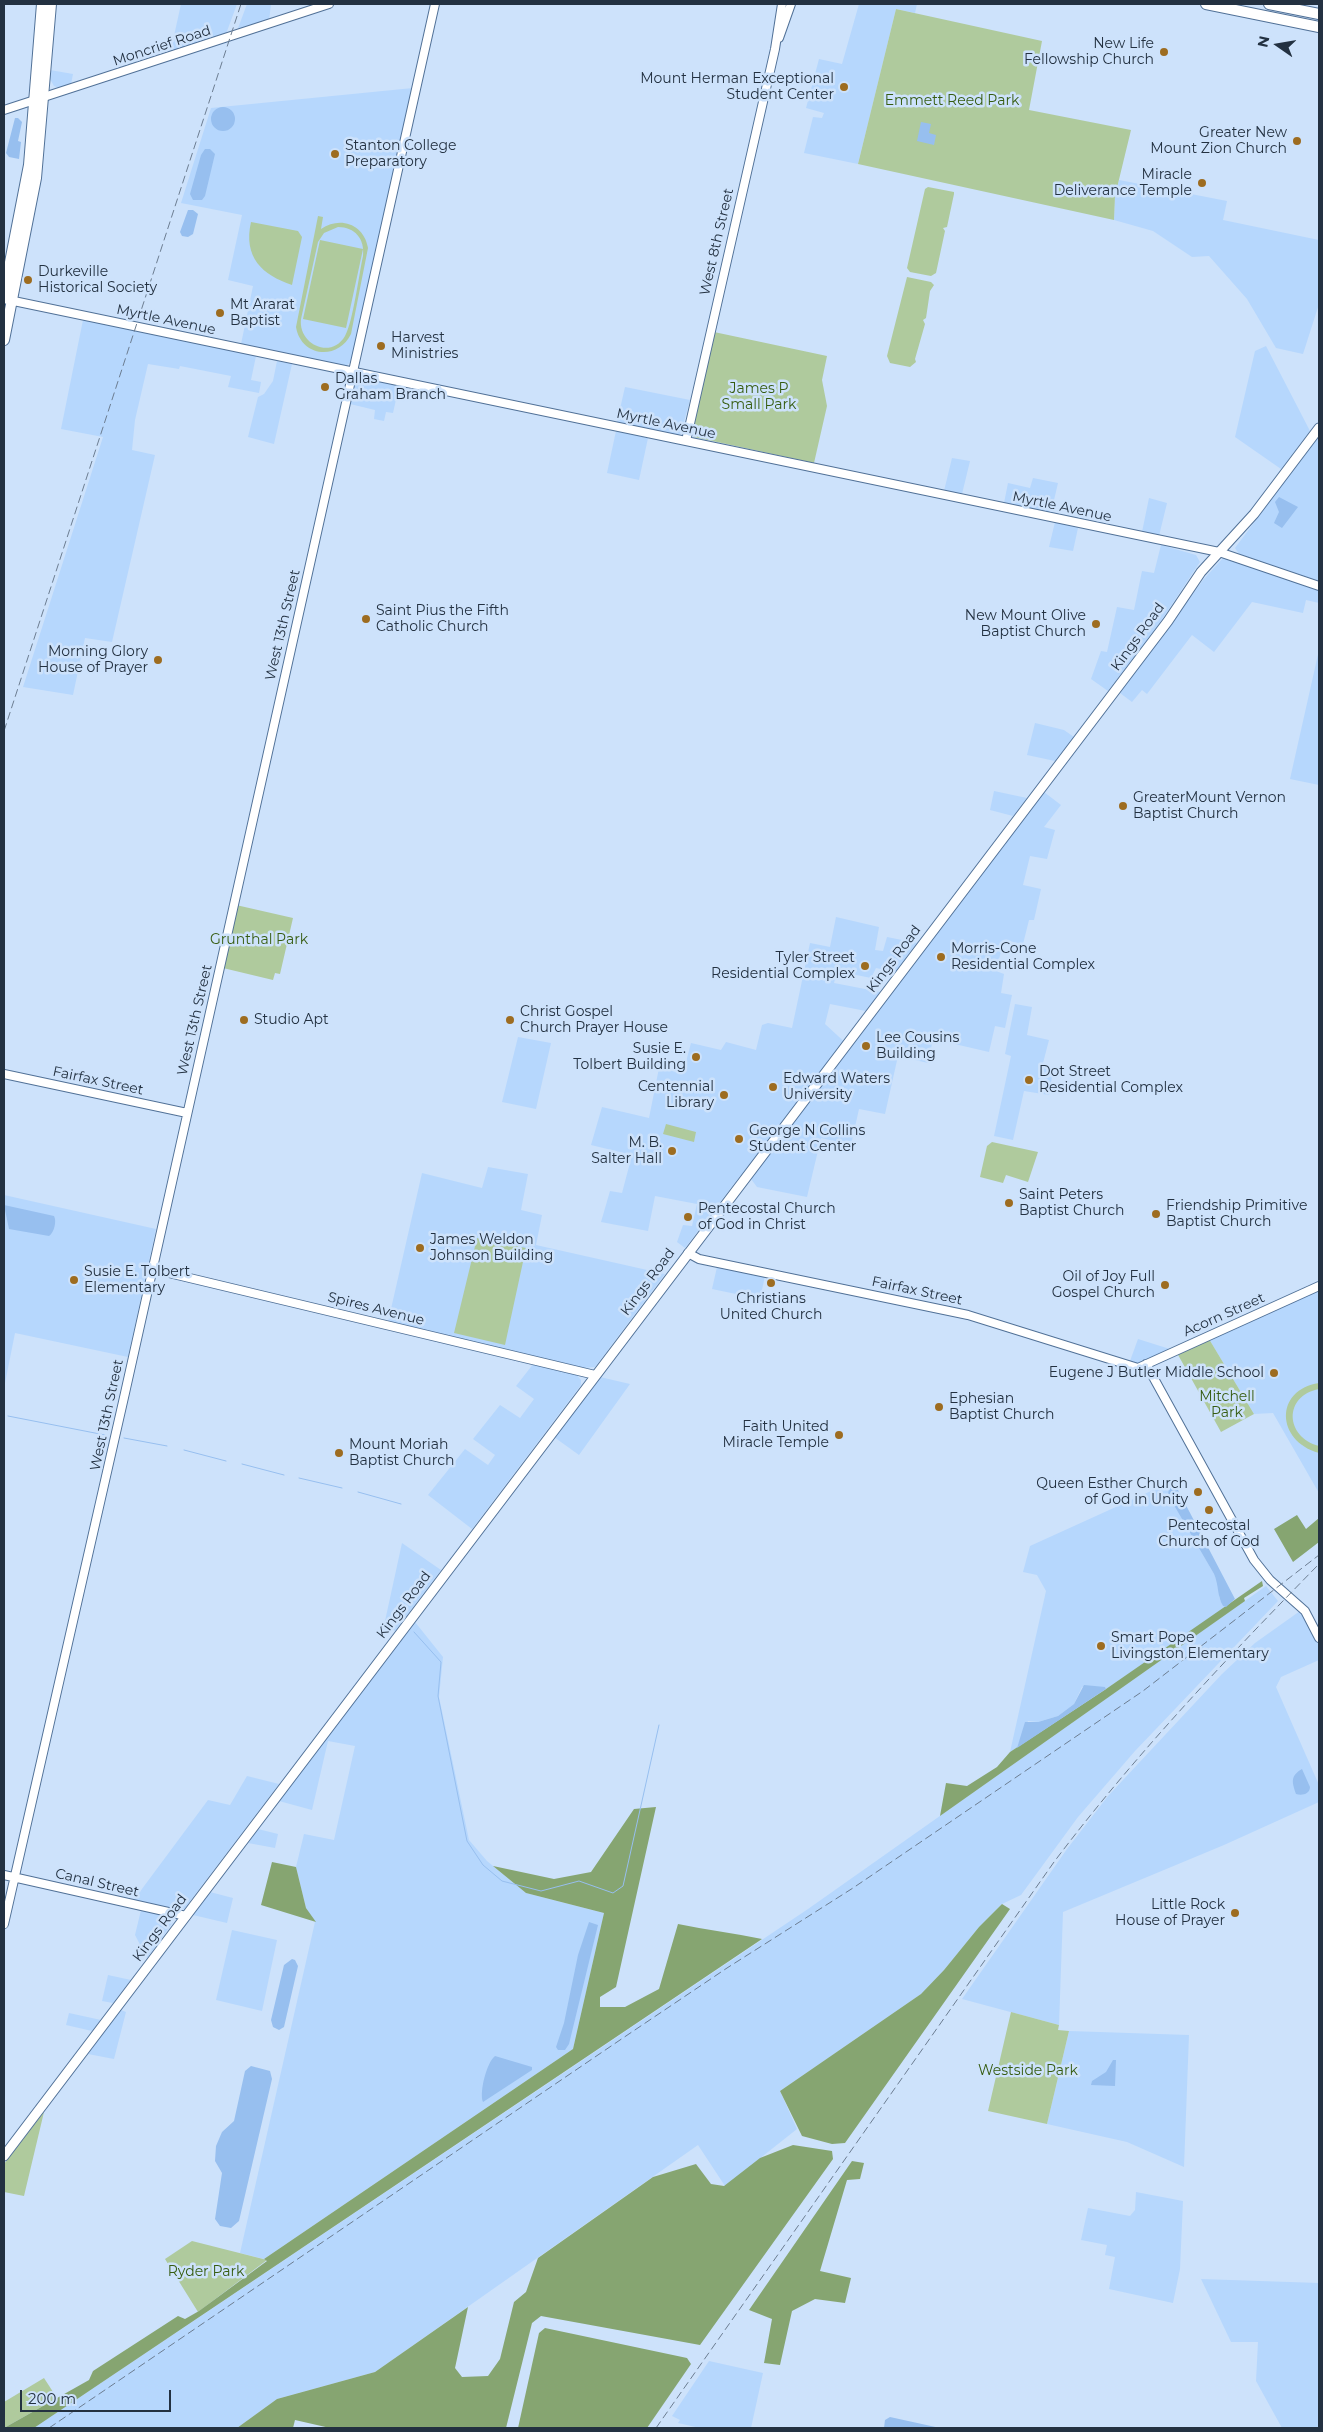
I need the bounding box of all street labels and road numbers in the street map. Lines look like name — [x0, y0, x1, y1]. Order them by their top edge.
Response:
street label: Moncrief Road — [111, 22, 213, 70]
street label: West 8th Street — [696, 187, 738, 297]
street label: Myrtle Avenue — [115, 301, 217, 339]
street label: Myrtle Avenue — [615, 405, 717, 443]
street label: Myrtle Avenue — [1011, 488, 1113, 526]
street label: West 13th Street — [262, 568, 304, 682]
street label: Kings Road — [1108, 600, 1168, 674]
street label: Kings Road — [863, 922, 925, 996]
street label: West 13th Street — [174, 963, 216, 1077]
street label: Fairfax Street — [51, 1063, 145, 1099]
street label: Kings Road — [617, 1245, 679, 1319]
street label: Fairfax Street — [870, 1273, 964, 1309]
street label: Spires Avenue — [326, 1289, 426, 1329]
street label: Acorn Street — [1181, 1290, 1267, 1340]
street label: West 13th Street — [87, 1358, 127, 1472]
street label: Kings Road — [373, 1568, 435, 1642]
street label: Canal Street — [53, 1865, 141, 1901]
street label: Kings Road — [129, 1891, 191, 1965]

